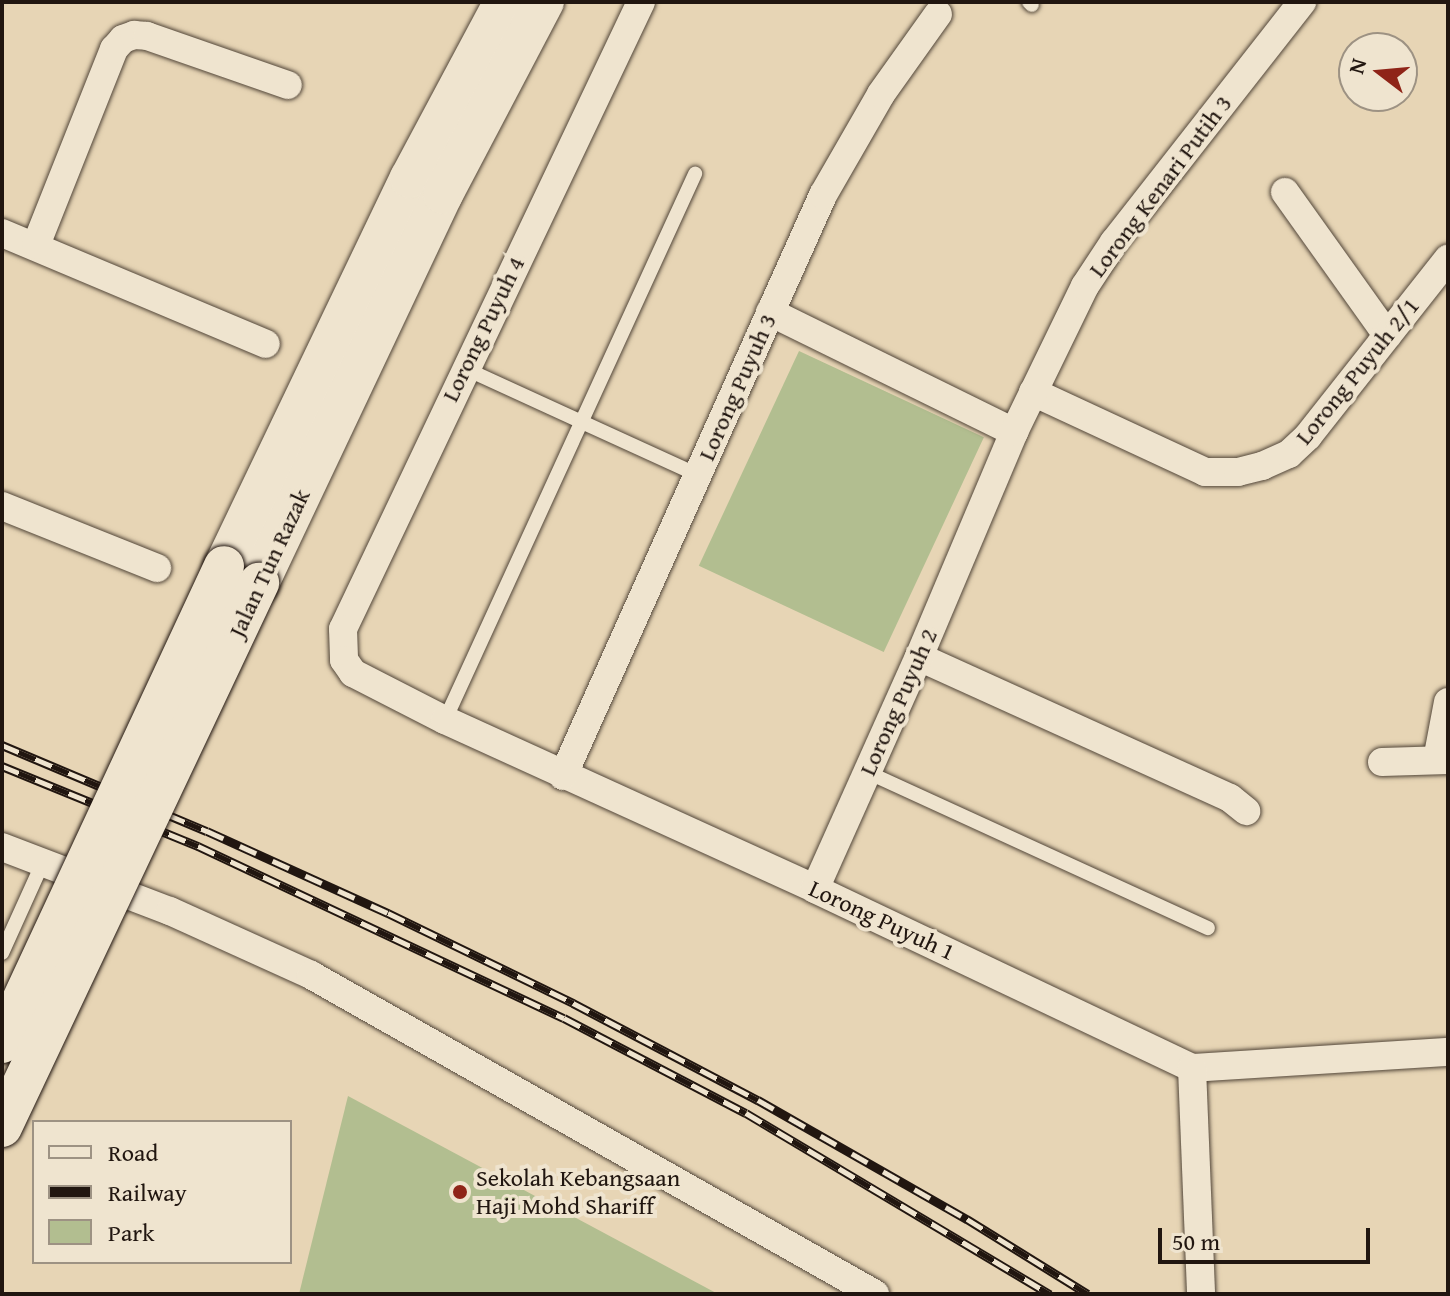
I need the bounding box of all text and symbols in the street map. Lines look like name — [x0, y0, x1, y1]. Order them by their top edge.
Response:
north arrow — [1338, 32, 1418, 112]
text: N — [1339, 54, 1374, 77]
street label: Lorong Kenari Putih 3 — [1082, 89, 1238, 283]
street label: Lorong Puyuh 4 — [436, 252, 530, 406]
street label: Lorong Puyuh 2/1 — [1289, 292, 1425, 450]
street label: Lorong Puyuh 3 — [692, 309, 782, 465]
street label: Jalan Tun Razak — [222, 484, 316, 642]
street label: Lorong Puyuh 2 — [853, 624, 943, 780]
street label: Lorong Puyuh 1 — [805, 874, 959, 966]
legend — [32, 1120, 292, 1264]
text: Road — [108, 1135, 158, 1170]
place label: Sekolah Kebangsaan Haji Mohd Shariff — [476, 1164, 680, 1220]
text: Railway — [108, 1175, 187, 1210]
marker: Sekolah Kebangsaan Haji Mohd Shariff — [451, 1183, 469, 1201]
scale bar — [1162, 1212, 1374, 1262]
text: Park — [108, 1215, 154, 1250]
text: 50 m — [1172, 1224, 1220, 1259]

